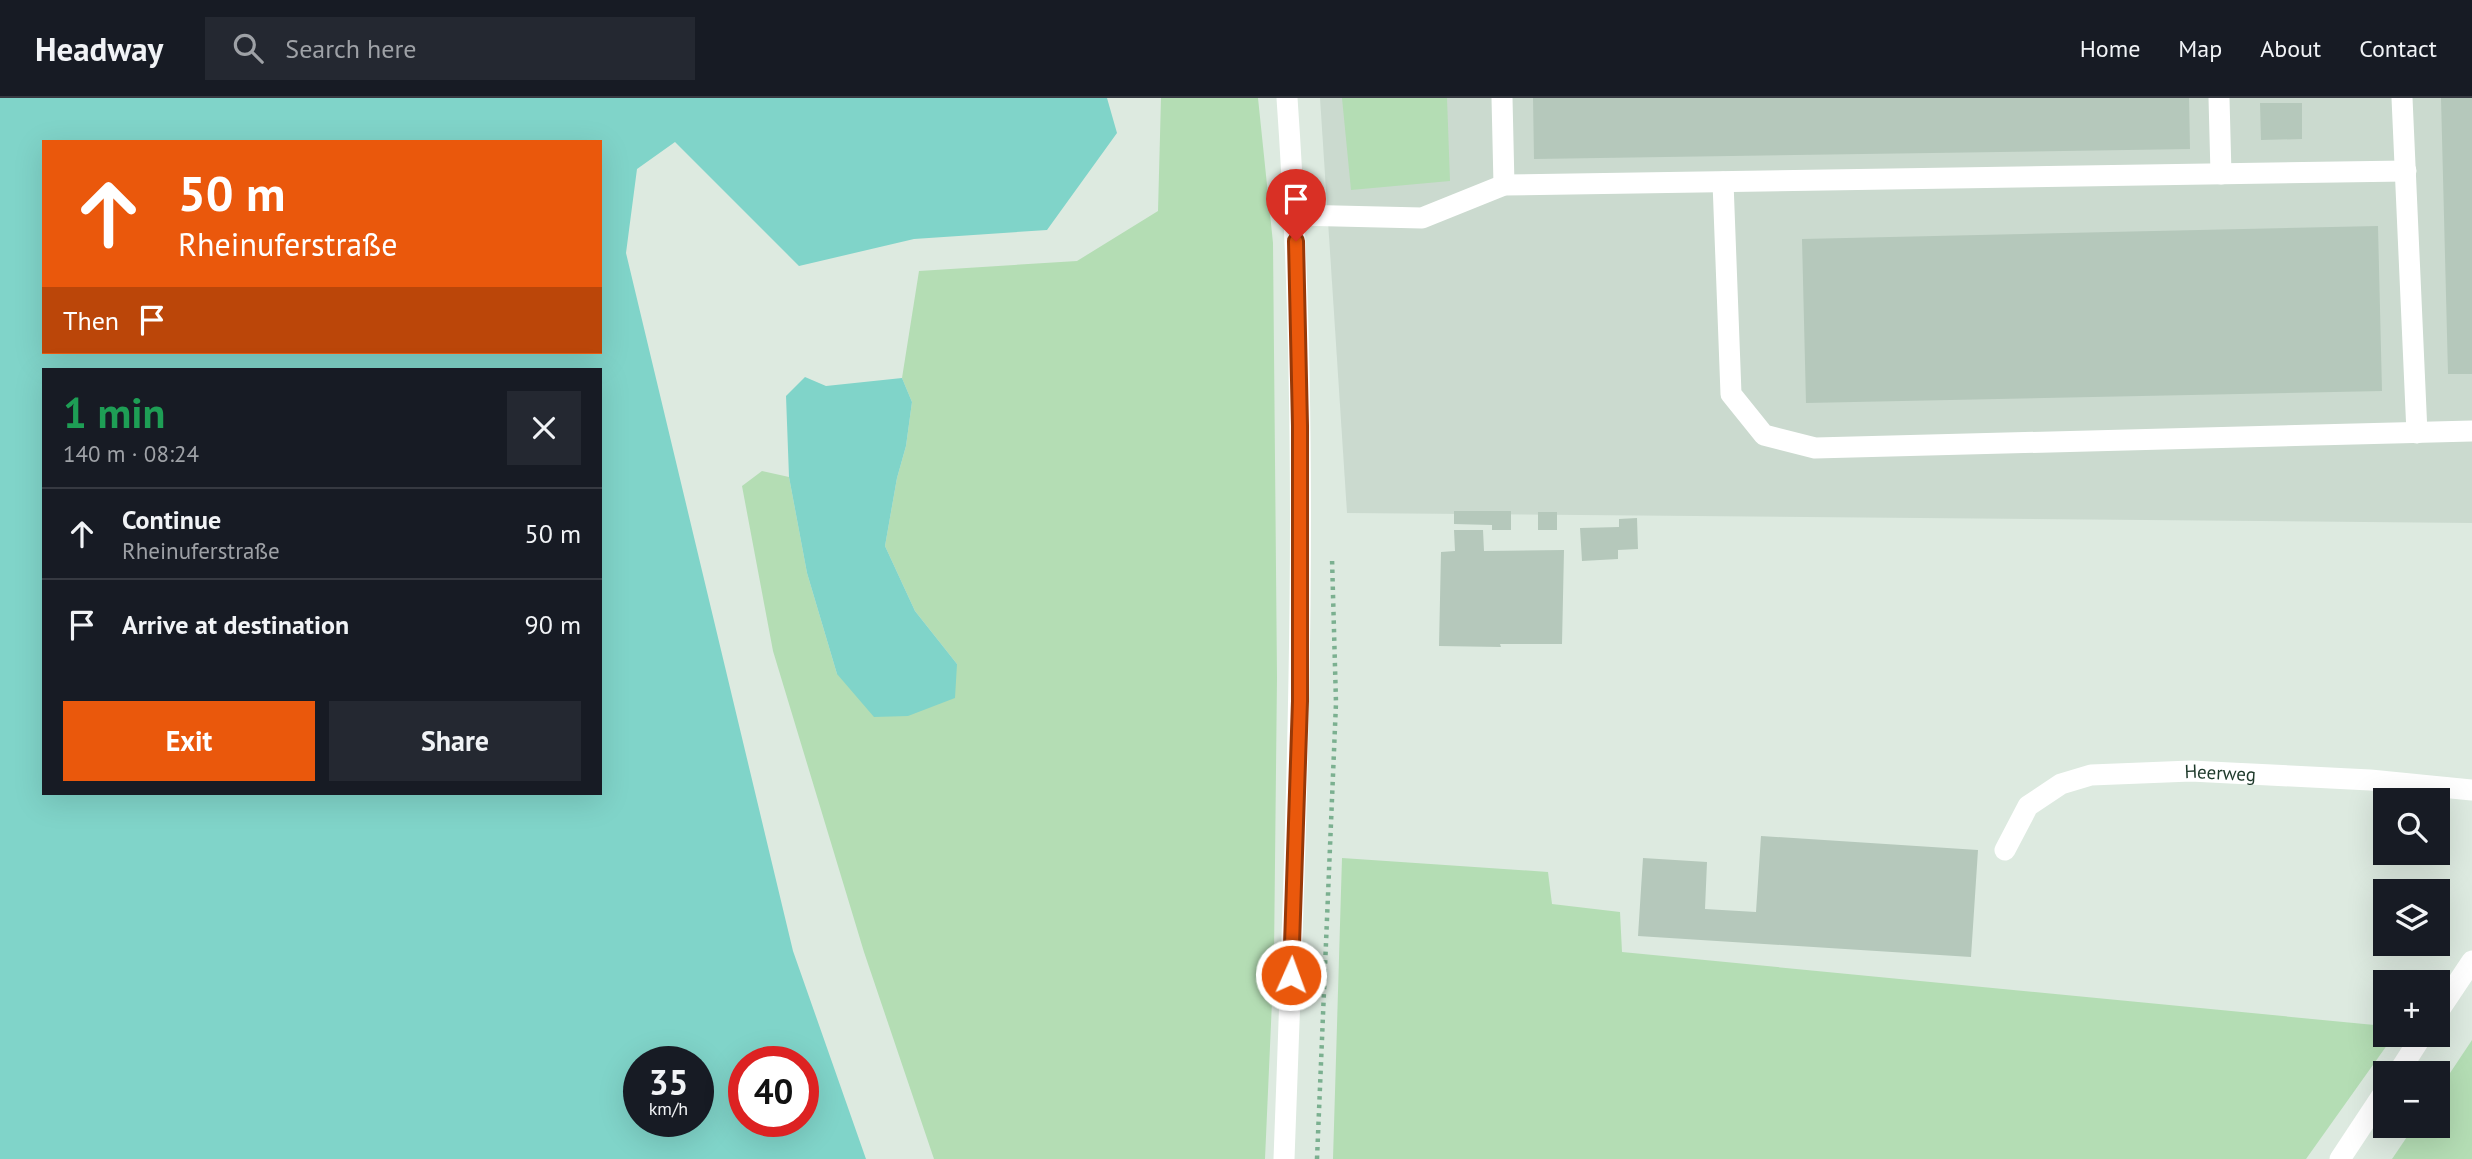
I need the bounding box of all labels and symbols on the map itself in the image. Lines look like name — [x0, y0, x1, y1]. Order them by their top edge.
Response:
pin — [1266, 169, 1326, 241]
street label: Heerweg — [2184, 759, 2257, 786]
position arrow — [1254, 938, 1328, 1012]
speed limit sign: 40 — [728, 1046, 819, 1137]

